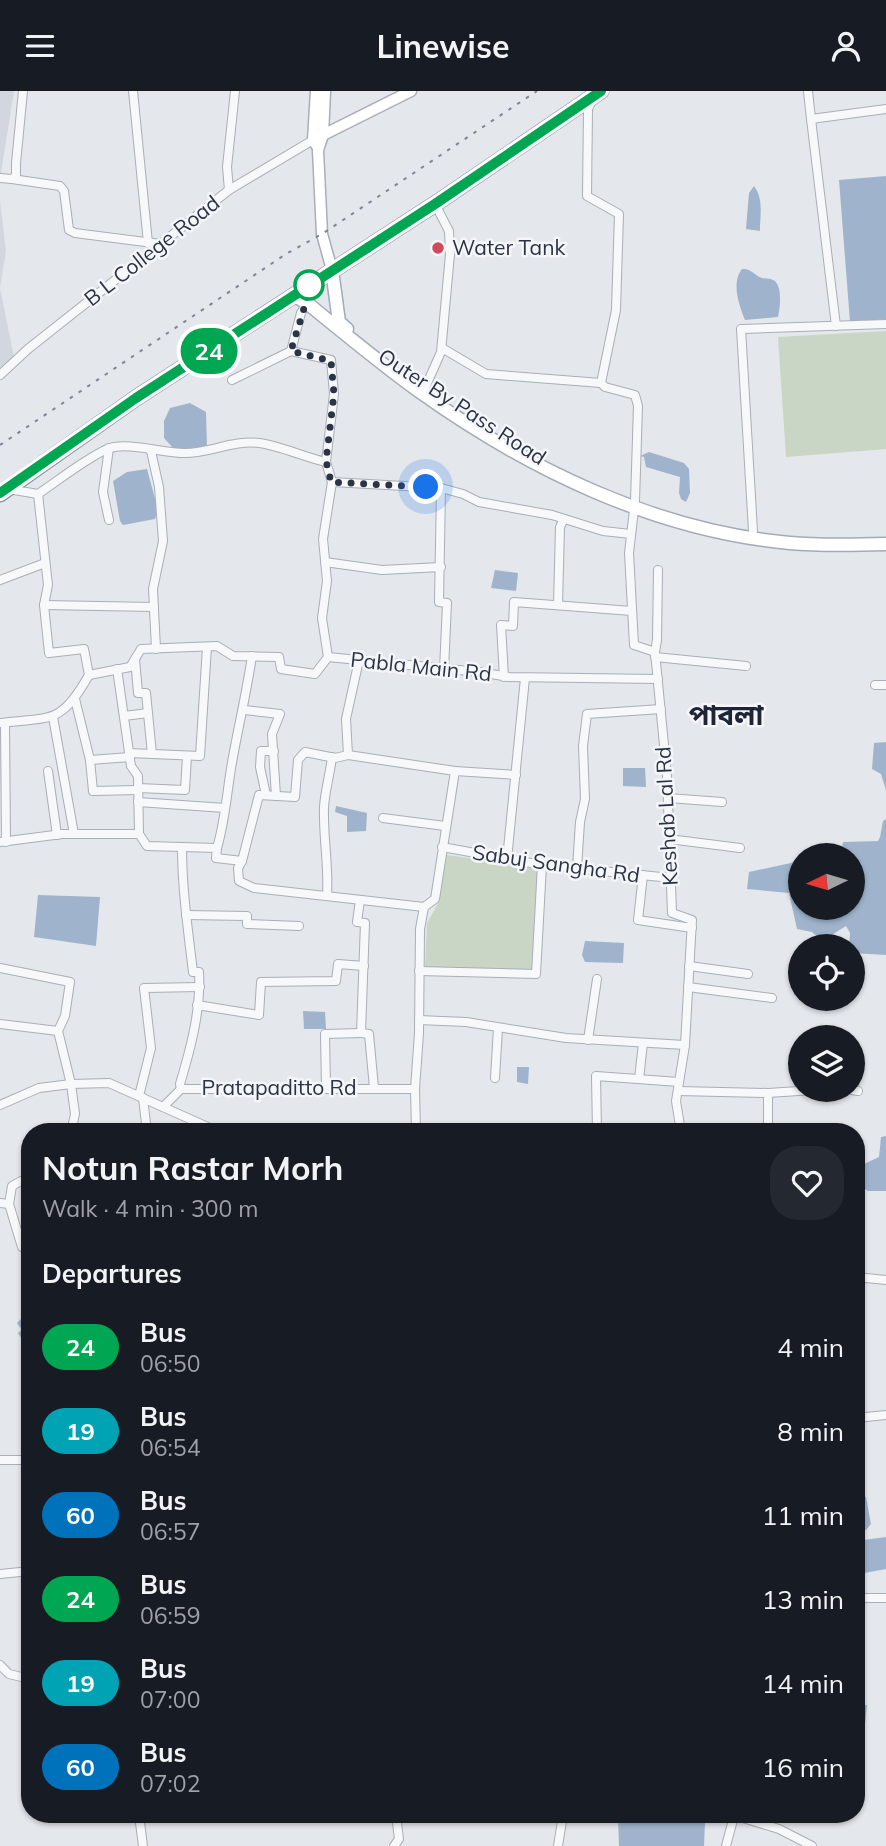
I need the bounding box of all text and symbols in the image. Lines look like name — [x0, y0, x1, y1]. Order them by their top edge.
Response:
text: Linewise — [376, 26, 510, 66]
icon: menu — [21, 27, 59, 65]
icon: person — [827, 27, 865, 65]
street label: B L College Road — [78, 189, 224, 311]
place label: Water Tank — [452, 234, 566, 260]
marker: Water Tank — [430, 240, 446, 256]
unlabelled marker — [294, 270, 324, 300]
line badge: 24 — [178, 328, 241, 374]
text: 24 — [195, 336, 223, 366]
street label: Outer By Pass Road — [374, 342, 551, 470]
your location — [408, 469, 443, 504]
street label: Pabla Main Rd — [349, 646, 493, 686]
district label: পাবলা — [689, 697, 764, 732]
street label: Keshab Lal Rd — [649, 746, 683, 886]
street label: Sabuj Sangha Rd — [471, 838, 642, 888]
north arrow — [788, 843, 864, 921]
map controls — [788, 843, 865, 1102]
button: locate — [788, 934, 865, 1011]
button: layers — [788, 1025, 865, 1102]
street label: Pratapaditto Rd — [201, 1074, 357, 1100]
button: heart — [770, 1146, 844, 1220]
text: Notun Rastar Morh — [42, 1147, 343, 1188]
text: Walk · 4 min · 300 m — [42, 1194, 259, 1223]
text: Departures — [42, 1257, 182, 1290]
text: Bus — [140, 1316, 186, 1349]
text: 4 min — [777, 1331, 844, 1364]
text: 24 — [66, 1332, 95, 1362]
text: 06:50 — [140, 1349, 200, 1378]
text: Bus — [140, 1400, 186, 1433]
text: 8 min — [777, 1415, 844, 1448]
text: 19 — [66, 1416, 95, 1446]
text: 06:54 — [140, 1433, 200, 1462]
text: Bus — [140, 1484, 186, 1517]
text: 11 min — [762, 1499, 844, 1532]
text: 60 — [66, 1500, 95, 1530]
text: 06:57 — [140, 1517, 200, 1546]
text: Bus — [140, 1568, 186, 1601]
text: 13 min — [762, 1583, 844, 1616]
text: 24 — [66, 1584, 95, 1614]
text: 06:59 — [140, 1601, 200, 1630]
text: Bus — [140, 1652, 186, 1685]
text: 14 min — [762, 1667, 844, 1700]
text: 19 — [66, 1668, 95, 1698]
text: 07:00 — [140, 1685, 200, 1714]
text: Bus — [140, 1736, 186, 1769]
text: 16 min — [762, 1751, 844, 1784]
text: 60 — [66, 1752, 95, 1782]
text: 07:02 — [140, 1769, 200, 1798]

